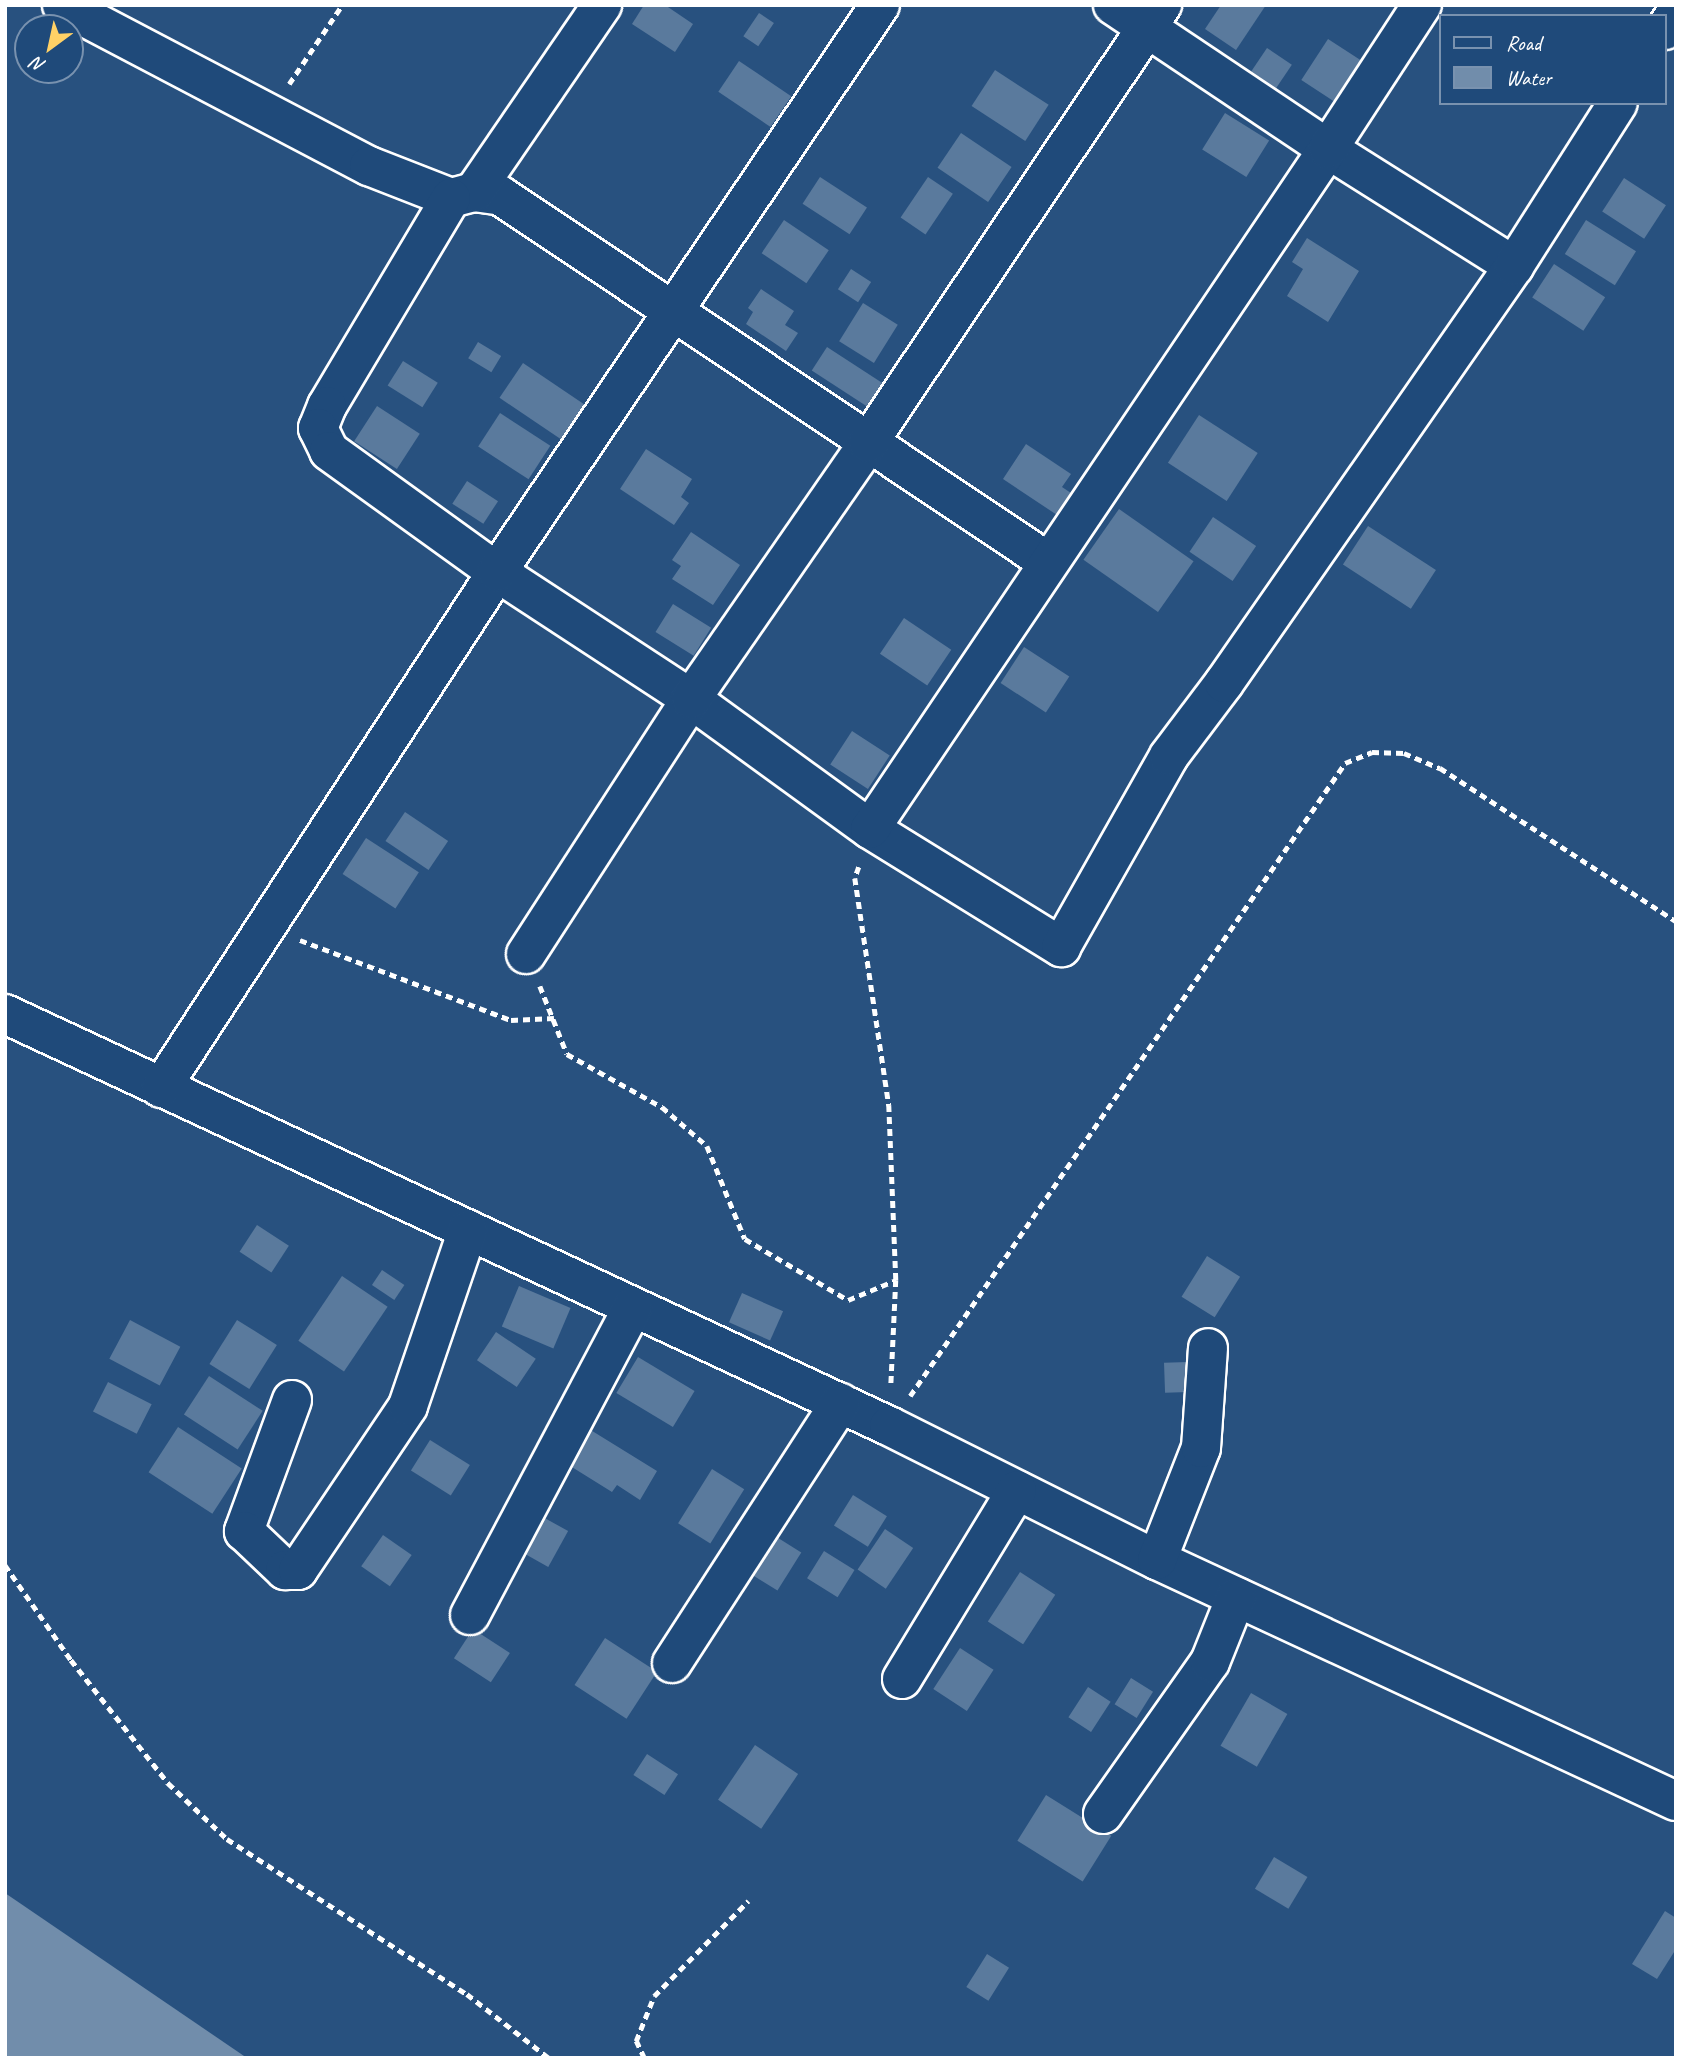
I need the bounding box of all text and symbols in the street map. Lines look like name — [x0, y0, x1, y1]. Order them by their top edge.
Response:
north arrow — [14, 14, 84, 84]
legend — [1440, 14, 1667, 105]
text: Road — [1506, 30, 1541, 56]
text: N — [27, 52, 50, 78]
text: Water — [1506, 65, 1552, 91]

